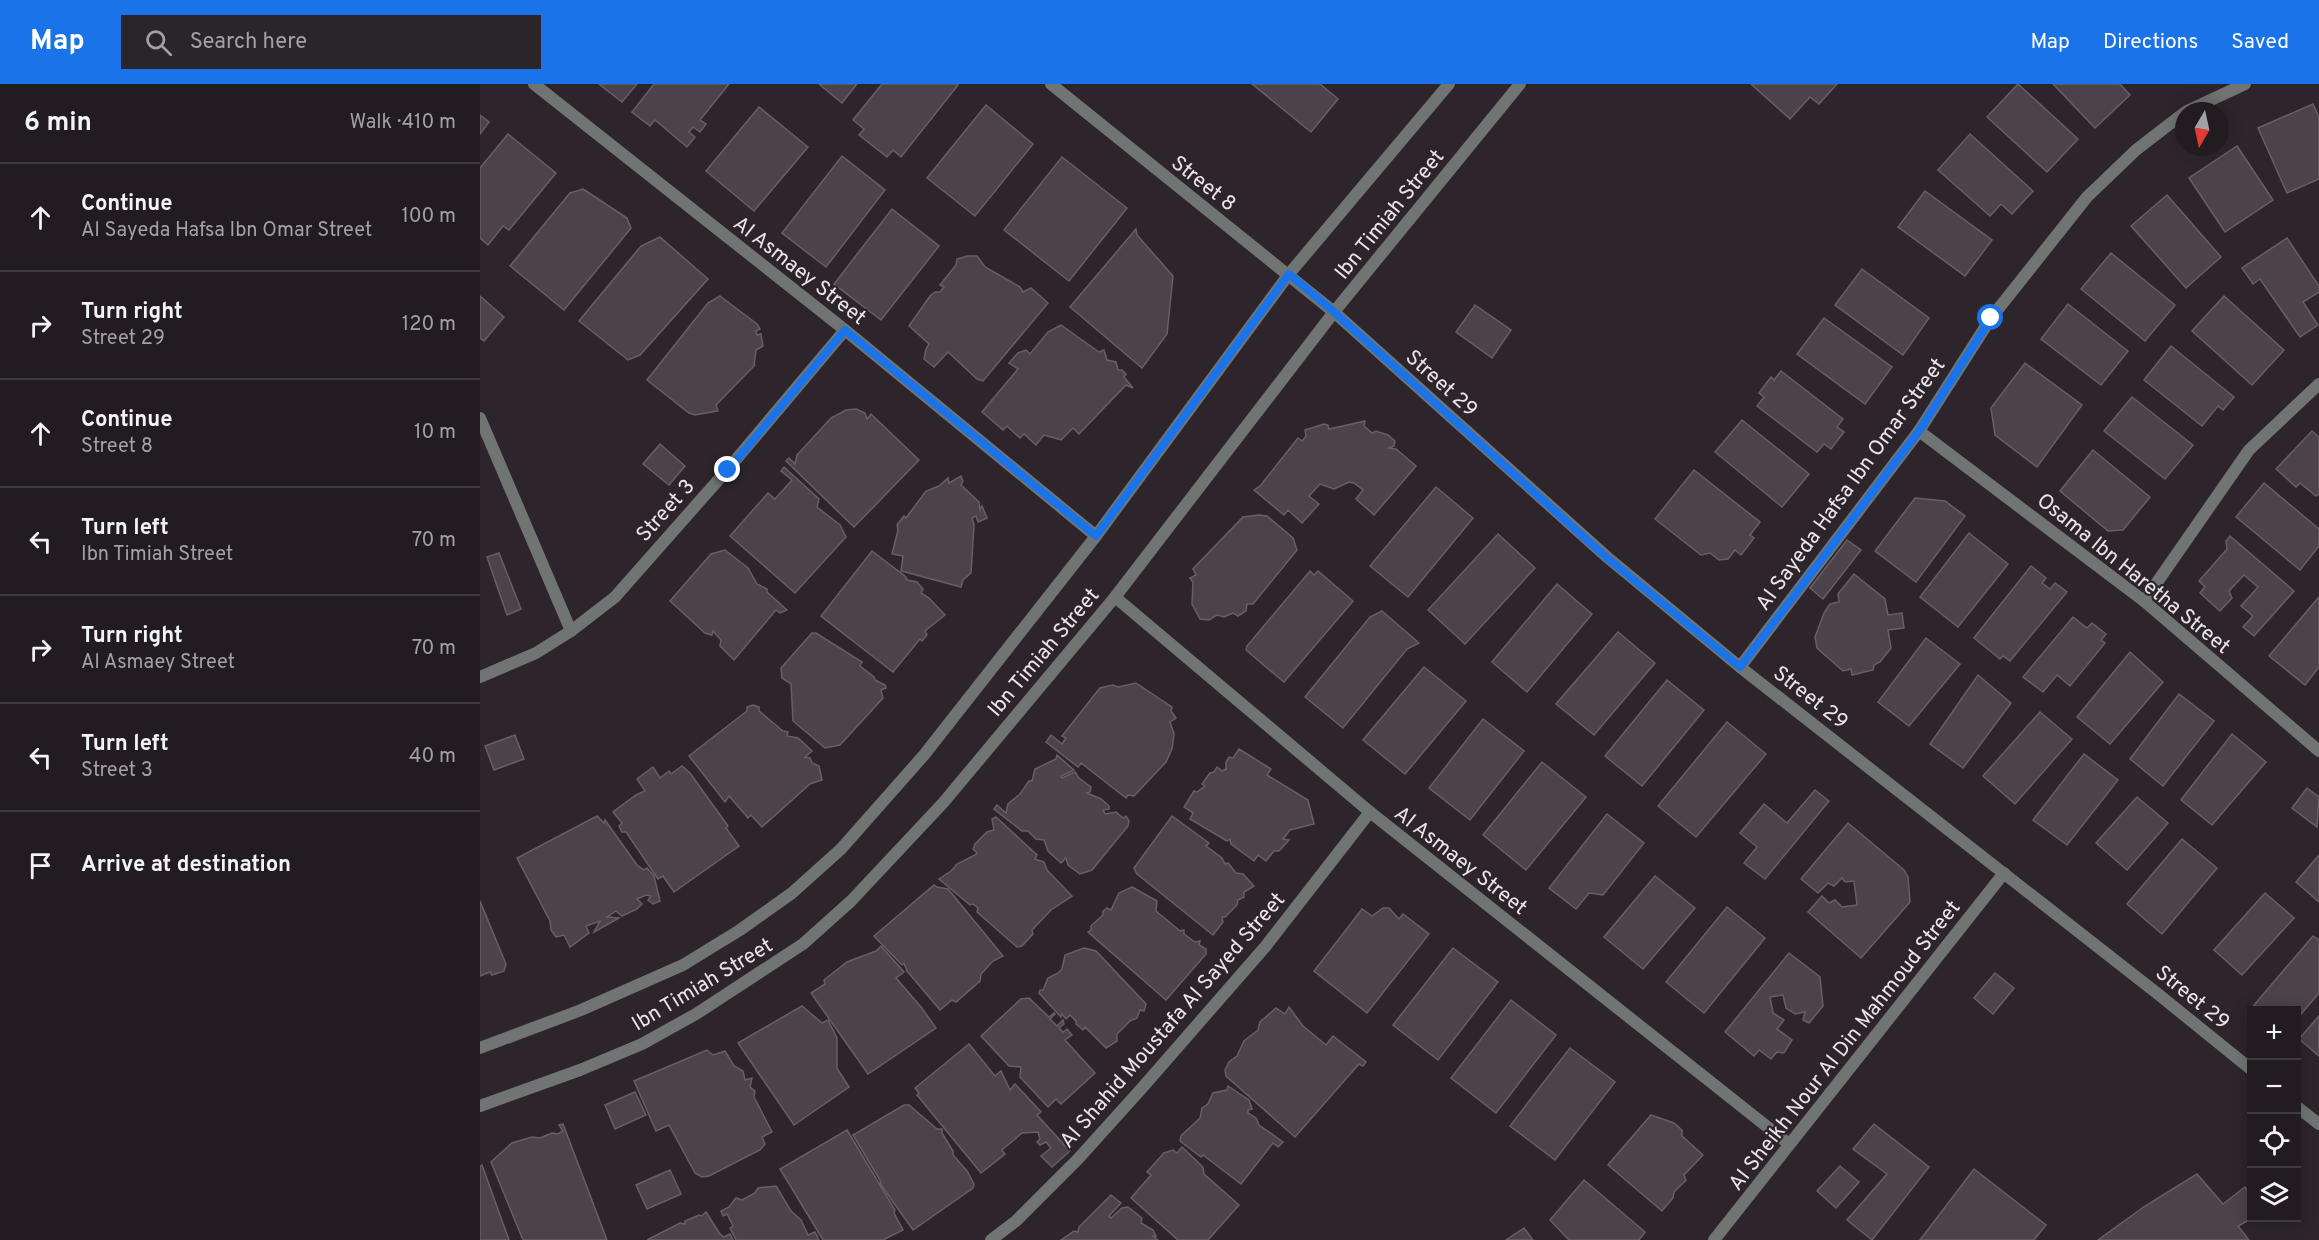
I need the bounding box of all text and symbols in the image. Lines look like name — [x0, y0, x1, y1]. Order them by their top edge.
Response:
search box — [121, 15, 541, 69]
text: Map — [30, 24, 85, 60]
icon: search — [142, 26, 175, 59]
text: Search here — [190, 29, 307, 56]
text: Map — [2030, 29, 2070, 56]
text: Directions — [2103, 29, 2198, 56]
text: Saved — [2231, 29, 2289, 56]
north arrow — [2175, 102, 2229, 156]
text: 6 min — [24, 107, 92, 140]
text: Walk · 410 m — [350, 110, 456, 136]
street label: Ibn Timiah Street — [1329, 144, 1451, 286]
street label: Street 8 — [1165, 150, 1241, 218]
text: Continue — [81, 191, 172, 218]
icon: ahead — [24, 201, 57, 234]
text: 100 m — [401, 204, 456, 230]
street label: Al Asmaey Street — [727, 211, 871, 332]
text: Al Sayeda Hafsa Ibn Omar Street — [81, 218, 372, 244]
text: Turn right — [81, 299, 183, 326]
route start — [1977, 304, 2003, 330]
icon: right — [24, 309, 57, 342]
text: 120 m — [402, 312, 456, 338]
text: Street 29 — [81, 326, 165, 352]
street label: Street 29 — [1399, 345, 1483, 424]
street label: Al Sayeda Hafsa Ibn Omar Street — [1750, 353, 1952, 617]
text: Continue — [81, 407, 172, 434]
icon: ahead — [24, 417, 57, 450]
text: 10 m — [414, 420, 456, 446]
text: Street 8 — [81, 434, 153, 460]
route end — [714, 456, 740, 482]
street label: Street 3 — [631, 474, 701, 548]
street label: Osama Ibn Haretha Street — [2031, 488, 2235, 661]
text: Turn left — [81, 515, 169, 542]
icon: left — [24, 525, 57, 558]
text: 70 m — [412, 528, 456, 554]
text: Ibn Timiah Street — [81, 542, 233, 568]
street label: Ibn Timiah Street — [982, 583, 1106, 723]
text: Turn right — [81, 623, 183, 650]
icon: right — [24, 633, 57, 666]
text: 70 m — [412, 636, 456, 662]
text: Al Asmaey Street — [81, 650, 235, 676]
street label: Street 29 — [1767, 660, 1853, 736]
text: Turn left — [81, 731, 169, 758]
icon: left — [24, 741, 57, 774]
text: 40 m — [409, 744, 456, 770]
text: Street 3 — [81, 758, 153, 784]
street label: Al Asmaey Street — [1388, 801, 1532, 922]
icon: arrive — [24, 849, 57, 882]
text: Arrive at destination — [81, 852, 291, 879]
street label: Al Shahid Moustafa Al Sayed Street — [1054, 887, 1292, 1155]
street label: Al Sheikh Nour Al Din Mahmoud Street — [1723, 895, 1967, 1197]
street label: Ibn Timiah Street — [627, 933, 778, 1038]
street label: Street 29 — [2149, 960, 2235, 1036]
map controls — [2247, 1006, 2301, 1222]
button: + — [2247, 1006, 2301, 1060]
button: − — [2247, 1060, 2301, 1114]
button: locate — [2247, 1114, 2301, 1168]
button: layers — [2247, 1168, 2301, 1222]

